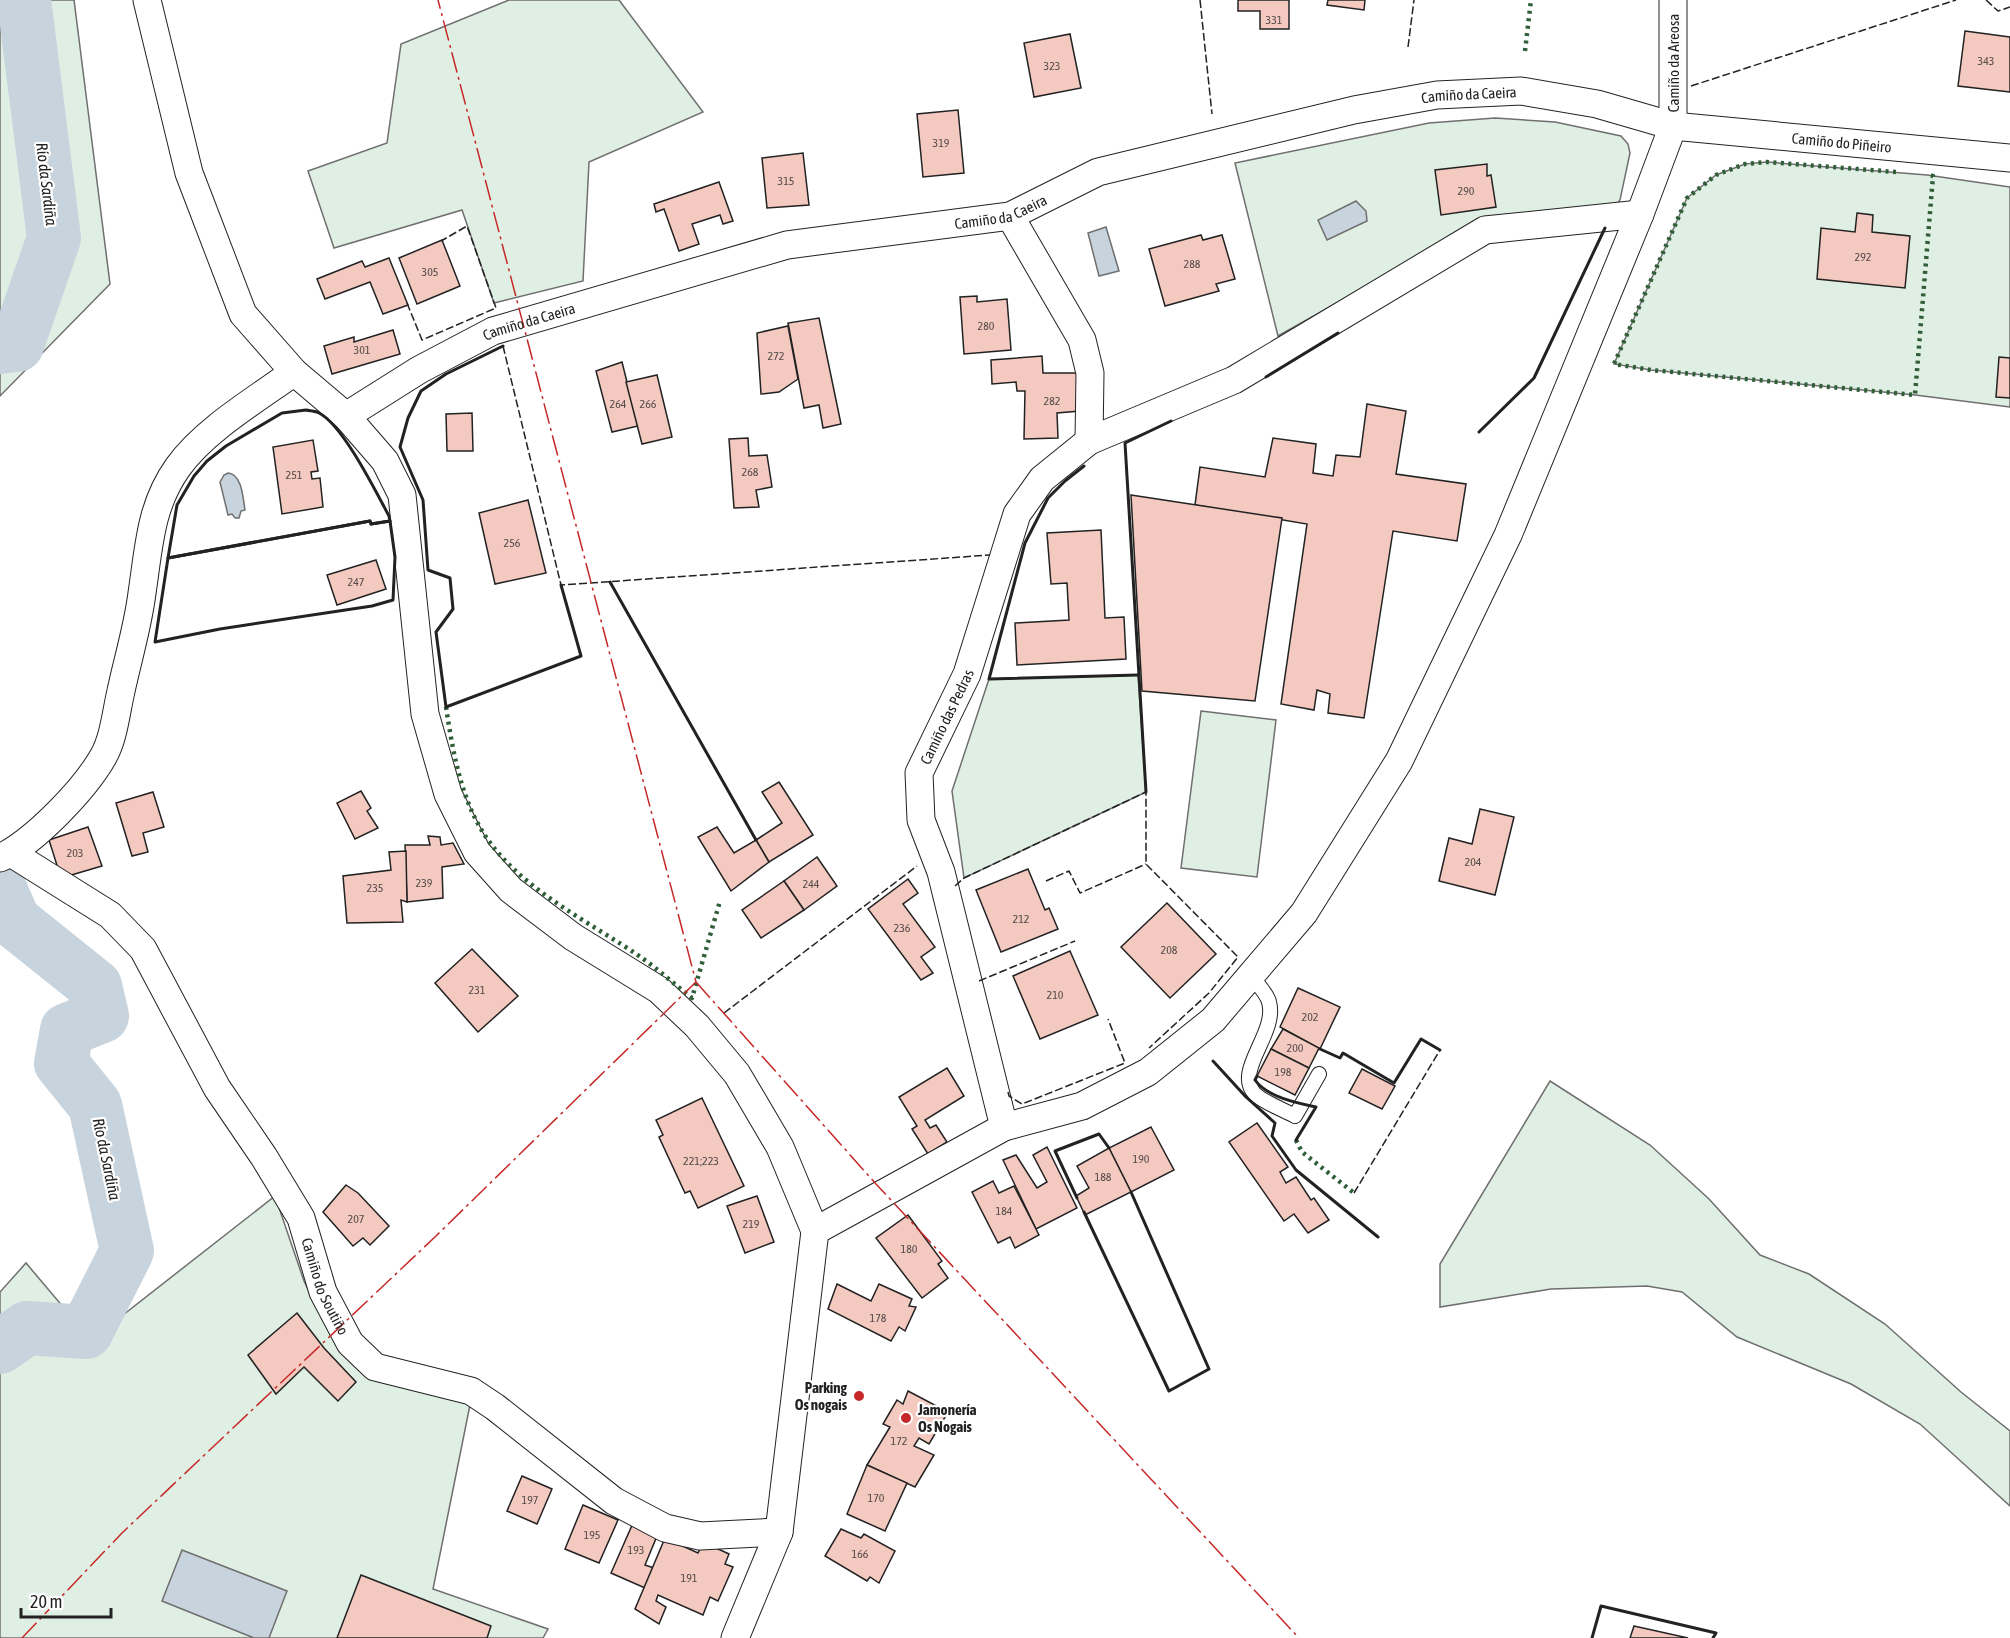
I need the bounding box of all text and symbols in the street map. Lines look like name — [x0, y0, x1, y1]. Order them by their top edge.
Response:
house number: 331 — [1266, 13, 1283, 27]
street label: Camiño da Areosa — [1665, 14, 1682, 112]
house number: 343 — [1978, 54, 1994, 68]
house number: 323 — [1044, 59, 1060, 73]
street label: Camiño da Caeira — [1420, 83, 1517, 106]
street label: Camiño do Piñeiro — [1791, 129, 1892, 155]
house number: 319 — [933, 136, 950, 150]
water label: Río da Sardiña — [33, 141, 61, 227]
house number: 315 — [778, 174, 794, 188]
house number: 290 — [1458, 184, 1475, 198]
street label: Camiño da Caeira — [953, 191, 1049, 232]
house number: 292 — [1855, 250, 1871, 264]
house number: 288 — [1184, 257, 1201, 271]
house number: 305 — [422, 265, 438, 279]
street label: Camiño da Caeira — [479, 299, 577, 344]
house number: 280 — [978, 319, 995, 333]
house number: 301 — [354, 343, 371, 357]
house number: 272 — [768, 349, 784, 363]
house number: 282 — [1044, 394, 1060, 408]
house number: 264 — [610, 397, 627, 411]
house number: 266 — [640, 397, 657, 411]
house number: 268 — [742, 465, 759, 479]
house number: 251 — [286, 468, 303, 482]
house number: 256 — [504, 536, 521, 550]
house number: 247 — [348, 575, 365, 589]
street label: Camiño das Pedras — [916, 667, 976, 767]
house number: 203 — [67, 846, 83, 860]
house number: 204 — [1465, 855, 1482, 869]
house number: 239 — [416, 876, 433, 890]
house number: 244 — [803, 877, 820, 891]
house number: 235 — [367, 881, 383, 895]
house number: 212 — [1013, 912, 1029, 926]
house number: 236 — [894, 921, 911, 935]
house number: 208 — [1161, 943, 1178, 957]
house number: 231 — [469, 983, 486, 997]
house number: 210 — [1047, 988, 1064, 1002]
house number: 202 — [1302, 1010, 1318, 1024]
house number: 200 — [1287, 1041, 1304, 1055]
house number: 198 — [1275, 1065, 1292, 1079]
water label: Río da Sardiña — [90, 1116, 125, 1202]
house number: 190 — [1133, 1152, 1150, 1166]
house number: 221;223 — [683, 1154, 719, 1168]
house number: 188 — [1095, 1170, 1112, 1184]
house number: 184 — [996, 1204, 1013, 1218]
house number: 207 — [348, 1212, 365, 1226]
house number: 219 — [743, 1217, 760, 1231]
street label: Camiño do Soutiño — [299, 1236, 353, 1338]
house number: 180 — [901, 1242, 918, 1256]
house number: 178 — [870, 1311, 887, 1325]
place label: Parking Os nogais — [795, 1379, 848, 1413]
marker: Parking Os nogais — [852, 1389, 866, 1403]
place label: Jamonería Os Nogais — [917, 1401, 977, 1435]
marker: Jamonería Os Nogais — [899, 1411, 913, 1425]
house number: 172 — [891, 1434, 907, 1448]
house number: 170 — [868, 1491, 885, 1505]
house number: 197 — [522, 1493, 539, 1507]
house number: 195 — [584, 1528, 600, 1542]
house number: 193 — [628, 1543, 644, 1557]
house number: 166 — [852, 1547, 869, 1561]
house number: 191 — [681, 1571, 698, 1585]
scale bar — [21, 1581, 111, 1619]
text: 20 m — [30, 1591, 62, 1612]

